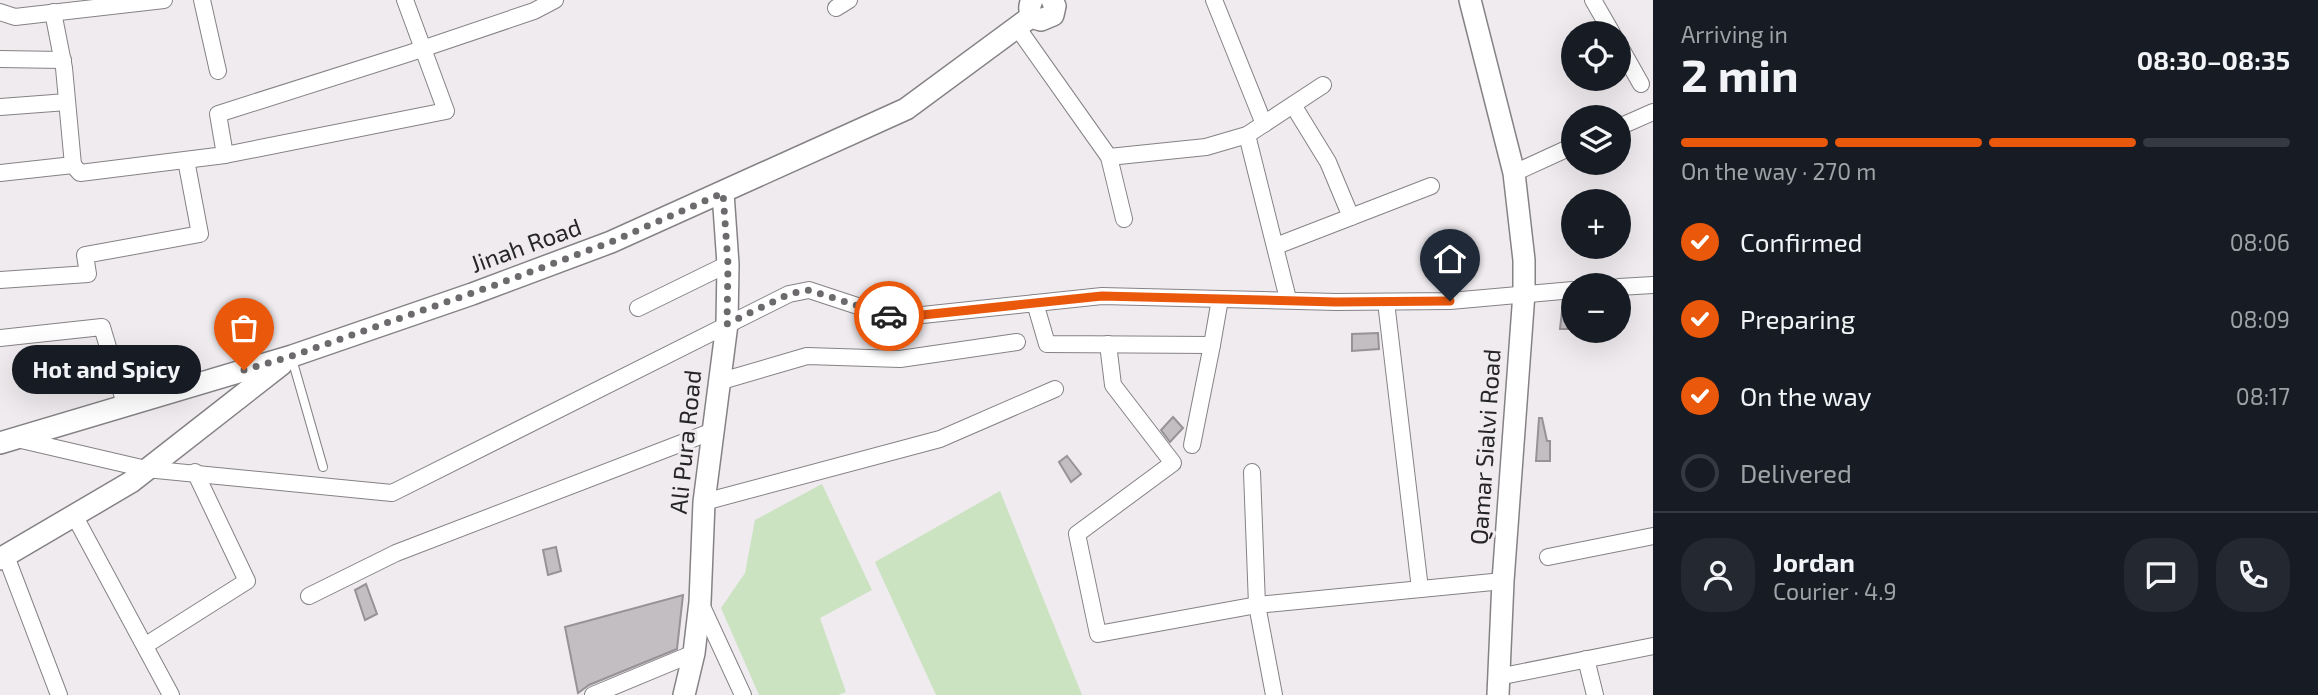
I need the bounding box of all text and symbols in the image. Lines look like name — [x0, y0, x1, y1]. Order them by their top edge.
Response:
text: Arriving in — [1681, 20, 1788, 48]
map controls — [1561, 21, 1631, 343]
button: locate — [1561, 21, 1631, 91]
text: 08:30–08:35 — [2137, 44, 2290, 75]
text: 2 min — [1681, 46, 1799, 101]
button: layers — [1561, 105, 1631, 175]
text: On the way · 270 m — [1681, 157, 1876, 185]
button: + — [1561, 189, 1631, 259]
street label: Jinah Road — [466, 211, 585, 278]
icon: check — [1681, 223, 1719, 261]
text: Confirmed — [1740, 226, 1863, 257]
text: 08:06 — [2230, 228, 2290, 256]
pin — [1420, 229, 1480, 301]
icon: home — [1431, 240, 1469, 278]
button: − — [1561, 273, 1631, 343]
courier — [854, 281, 924, 351]
icon: car — [870, 297, 908, 335]
pin — [214, 298, 274, 370]
icon: check — [1681, 300, 1719, 338]
text: Preparing — [1740, 303, 1855, 334]
text: 08:09 — [2230, 305, 2290, 333]
icon: bag — [225, 309, 263, 347]
callout: Hot and Spicy — [13, 346, 202, 394]
street label: Qamar Sialvi Road — [1463, 348, 1506, 546]
text: Hot and Spicy — [33, 355, 180, 383]
street label: Ali Pura Road — [663, 368, 706, 515]
icon: check — [1681, 377, 1719, 415]
text: On the way — [1740, 380, 1871, 411]
text: 08:17 — [2236, 382, 2290, 410]
text: Delivered — [1740, 457, 1852, 488]
button: person — [1681, 538, 1755, 612]
button: chat — [2124, 538, 2198, 612]
button: phone — [2216, 538, 2290, 612]
text: Jordan — [1773, 546, 1855, 577]
text: Courier · 4.9 — [1773, 577, 1897, 605]

